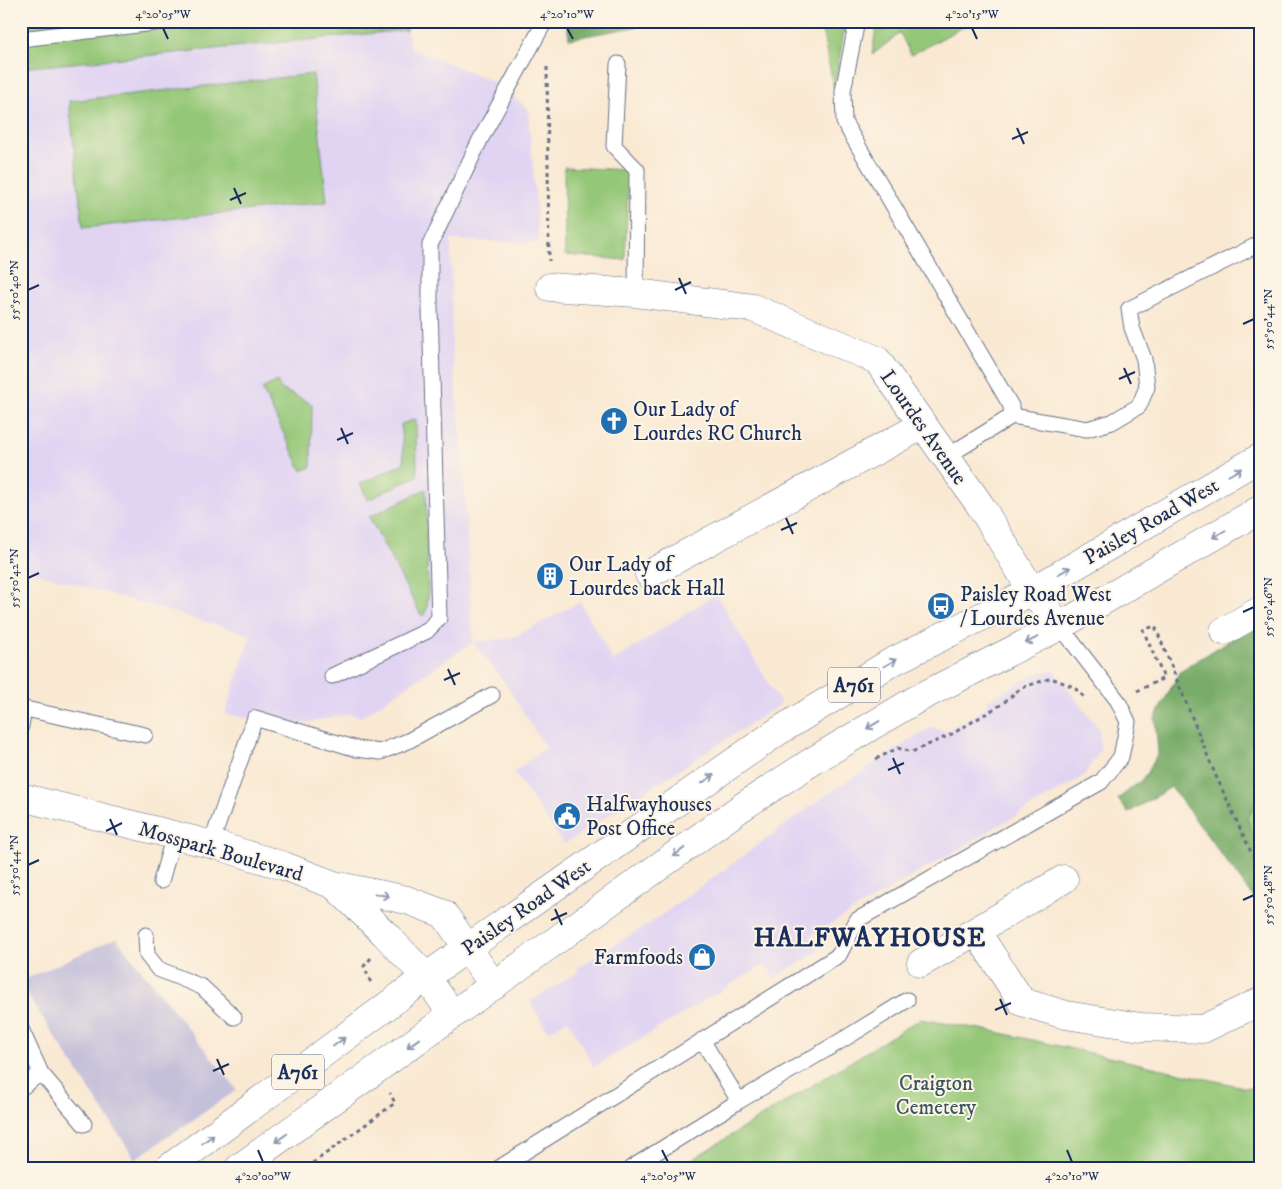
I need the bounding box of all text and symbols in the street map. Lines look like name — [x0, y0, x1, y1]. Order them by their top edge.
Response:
text: 4°20'05"W — [135, 7, 192, 22]
text: 4°20'10"W — [540, 7, 595, 22]
text: 4°20'15"W — [945, 7, 1000, 22]
text: 55°50'40"N — [7, 260, 22, 320]
text: 55°50'44"N — [1261, 288, 1276, 349]
street label: Lourdes Avenue — [874, 365, 973, 490]
place label: Our Lady of Lourdes RC Church — [633, 397, 802, 447]
church icon: Our Lady of Lourdes RC Church — [599, 406, 629, 436]
one-way arrow — [1227, 466, 1241, 476]
street label: Paisley Road West — [1079, 473, 1224, 571]
one-way arrow — [1212, 529, 1226, 539]
text: 55°50'42"N — [7, 548, 22, 608]
place label: Our Lady of Lourdes back Hall — [569, 552, 725, 602]
building icon: Our Lady of Lourdes back Hall — [535, 561, 565, 591]
one-way arrow — [1057, 566, 1071, 576]
text: 55°50'46"N — [1261, 577, 1276, 637]
place label: Paisley Road West / Lourdes Avenue — [960, 582, 1112, 632]
bus stop icon: Paisley Road West / Lourdes Avenue — [926, 591, 956, 621]
one-way arrow — [1025, 636, 1040, 645]
one-way arrow — [882, 658, 896, 668]
road number: A761 — [828, 668, 880, 702]
one-way arrow — [867, 720, 881, 730]
one-way arrow — [701, 774, 715, 784]
place label: Halfwayhouses Post Office — [586, 792, 712, 842]
public building icon: Halfwayhouses Post Office — [552, 801, 582, 831]
street label: Mosspark Boulevard — [135, 816, 307, 888]
text: 55°50'44"N — [7, 834, 22, 895]
one-way arrow — [672, 847, 686, 857]
street label: Paisley Road West — [457, 854, 596, 962]
text: 55°50'48"N — [1261, 865, 1276, 925]
one-way arrow — [373, 890, 389, 900]
district label: HALFWAYHOUSE — [754, 922, 986, 955]
shop icon: Farmfoods — [687, 942, 717, 972]
place label: Farmfoods — [594, 945, 683, 971]
one-way arrow — [332, 1037, 346, 1047]
one-way arrow — [406, 1038, 420, 1048]
road number: A761 — [272, 1054, 324, 1090]
park label: Craigton Cemetery — [896, 1071, 977, 1121]
one-way arrow — [201, 1133, 214, 1144]
one-way arrow — [274, 1133, 288, 1143]
text: 4°20'00"W — [235, 1169, 292, 1184]
text: 4°20'05"W — [640, 1169, 697, 1184]
text: 4°20'10"W — [1045, 1169, 1100, 1184]

